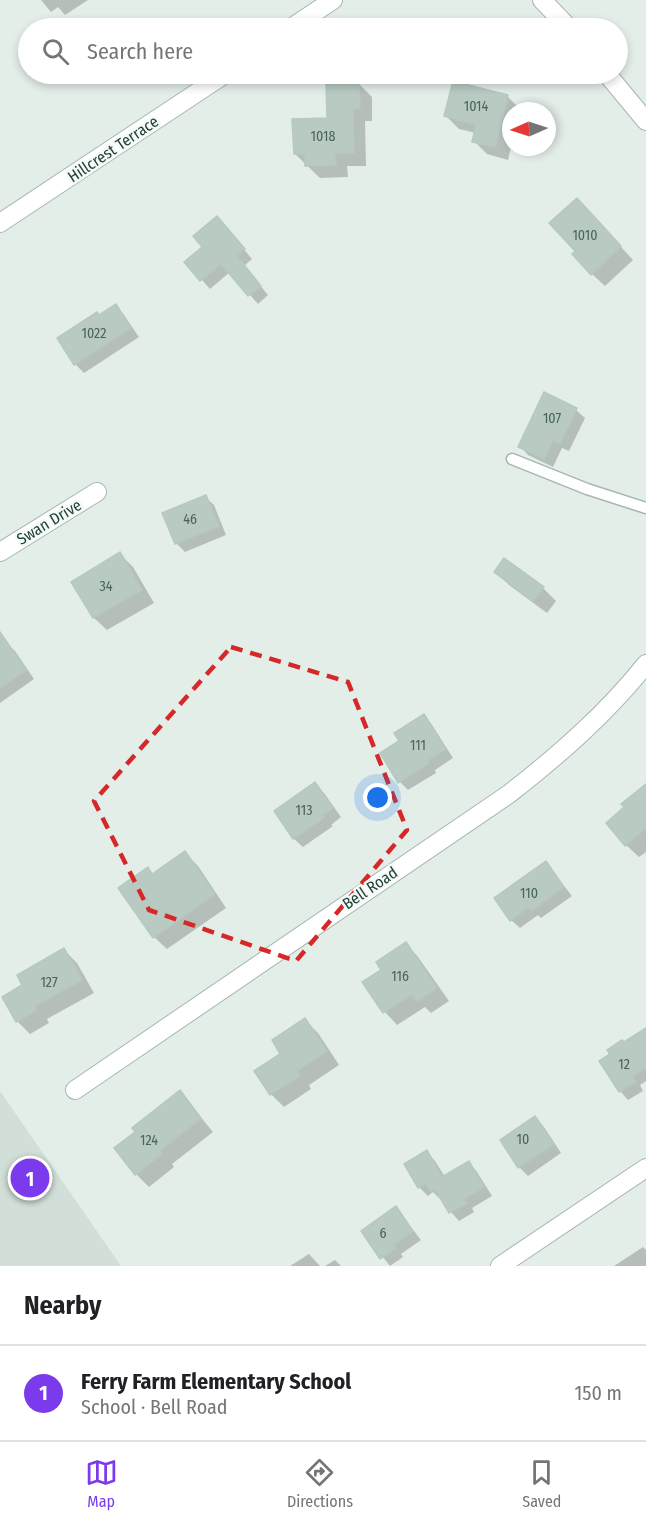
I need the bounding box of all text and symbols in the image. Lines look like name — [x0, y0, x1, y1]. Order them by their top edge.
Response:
search box — [18, 18, 628, 84]
icon: search — [39, 35, 72, 68]
text: Search here — [87, 38, 193, 65]
house number: 1014 — [464, 98, 489, 115]
north arrow — [502, 102, 556, 156]
street label: Hillcrest Terrace — [64, 112, 162, 186]
house number: 1018 — [311, 128, 335, 145]
house number: 1010 — [572, 227, 598, 244]
house number: 1022 — [82, 325, 106, 342]
house number: 107 — [543, 410, 561, 427]
street label: Swan Drive — [13, 495, 85, 549]
house number: 46 — [183, 511, 197, 528]
house number: 34 — [99, 578, 113, 595]
house number: 111 — [410, 737, 426, 754]
your location — [363, 783, 392, 812]
house number: 113 — [295, 802, 313, 819]
street label: Bell Road — [339, 863, 401, 913]
house number: 110 — [520, 885, 538, 902]
house number: 116 — [391, 968, 409, 985]
house number: 127 — [40, 974, 58, 991]
house number: 12 — [618, 1056, 630, 1073]
house number: 10 — [517, 1131, 529, 1148]
house number: 124 — [140, 1132, 158, 1149]
pin: 1 — [10, 1156, 50, 1200]
house number: 6 — [380, 1225, 387, 1242]
text: Nearby — [24, 1290, 101, 1321]
text: Ferry Farm Elementary School — [81, 1368, 351, 1395]
text: 1 — [39, 1381, 48, 1405]
text: 150 m — [575, 1381, 622, 1405]
text: School · Bell Road — [81, 1395, 228, 1419]
tab: Map — [85, 1456, 118, 1511]
tab: Directions — [287, 1456, 353, 1511]
tab: Saved — [522, 1456, 561, 1511]

